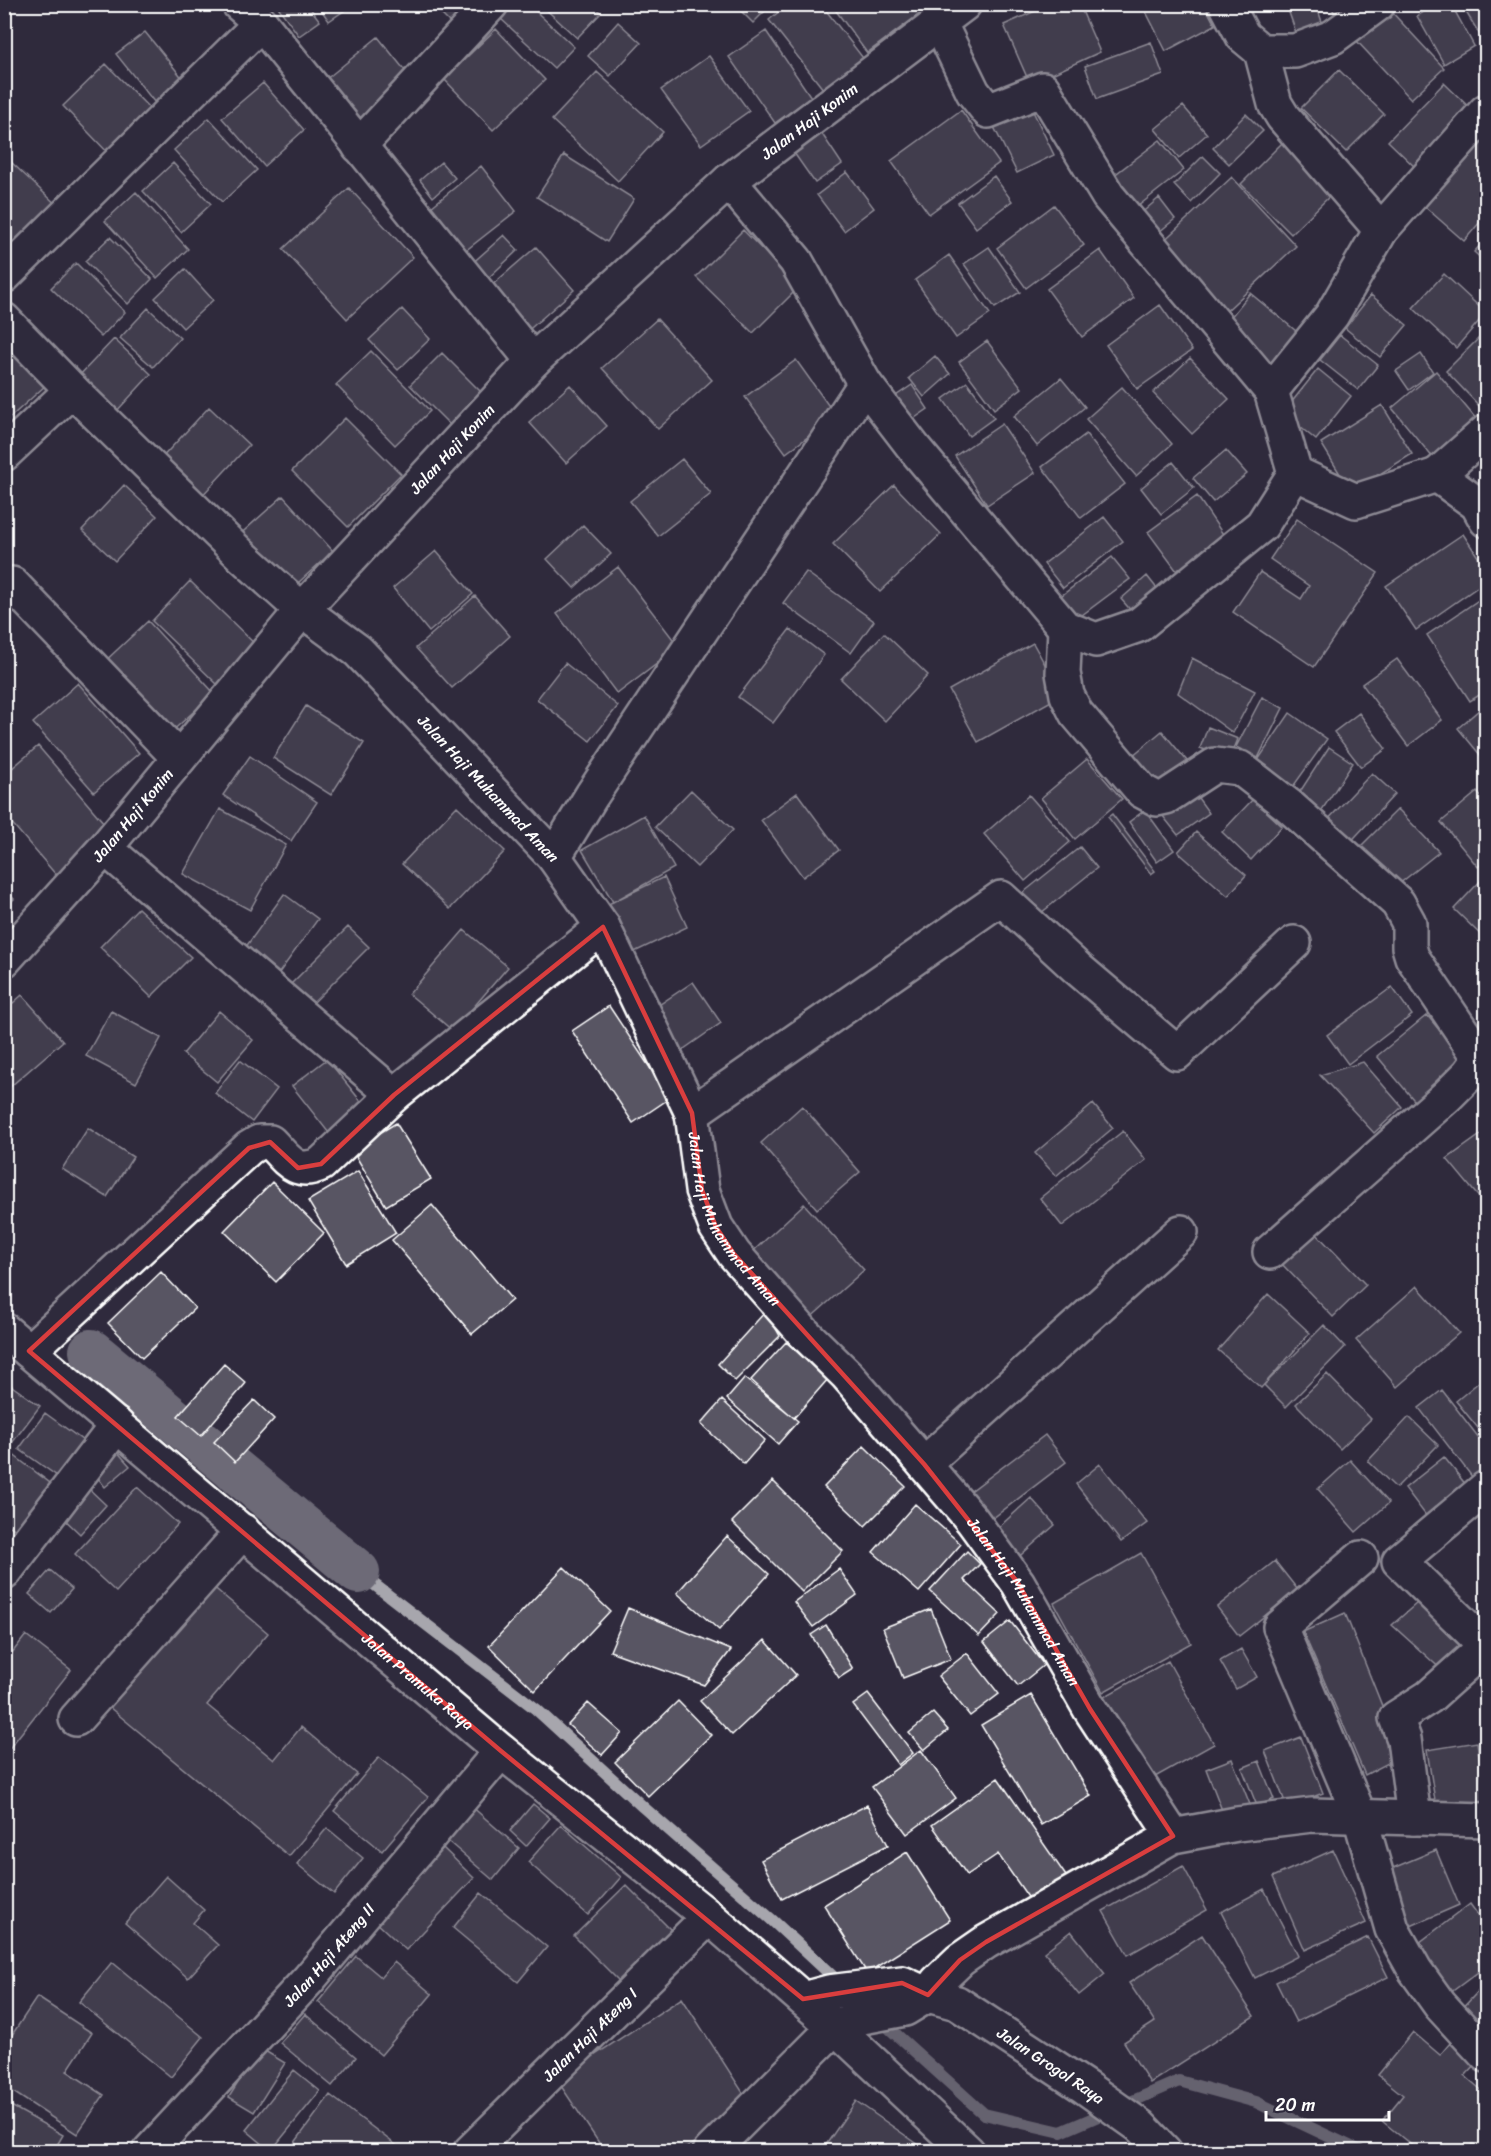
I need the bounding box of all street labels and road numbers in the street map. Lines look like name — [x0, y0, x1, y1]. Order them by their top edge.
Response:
street label: Jalan Haji Konim — [754, 75, 865, 168]
street label: Jalan Haji Konim — [401, 397, 502, 502]
street label: Jalan Haji Muhammad Aman — [410, 707, 567, 870]
street label: Jalan Haji Konim — [84, 761, 181, 870]
street label: Jalan Haji Muhammad Aman — [680, 1130, 789, 1314]
street label: Jalan Haji Muhammad Aman — [959, 1510, 1088, 1692]
street label: Jalan Pramuka Raya — [354, 1624, 481, 1738]
street label: Jalan Haji Ateng II — [275, 1896, 383, 2015]
street label: Jalan Haji Ateng I — [535, 1980, 645, 2089]
street label: Jalan Grogol Raya — [990, 2019, 1111, 2112]

